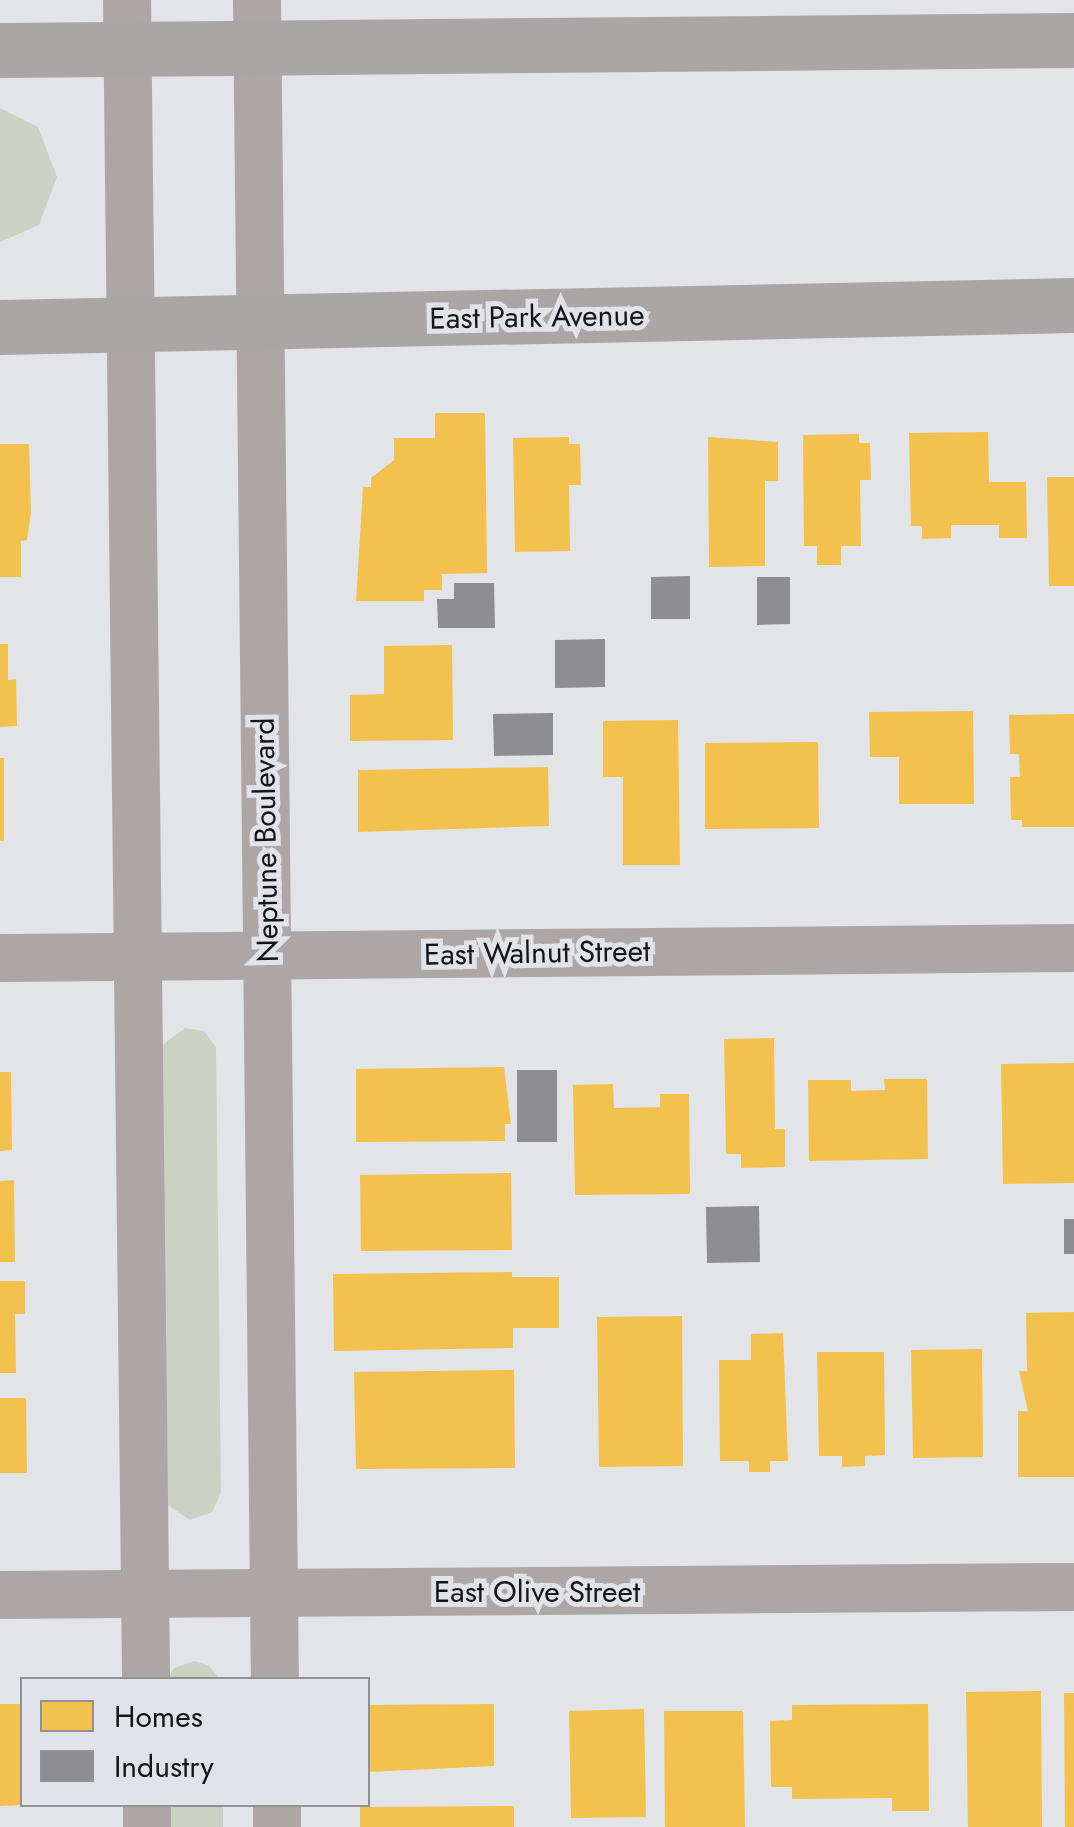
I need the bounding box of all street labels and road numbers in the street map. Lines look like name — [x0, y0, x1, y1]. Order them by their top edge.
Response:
street label: East Park Avenue — [429, 297, 645, 337]
street label: Neptune Boulevard — [246, 717, 286, 963]
street label: East Walnut Street — [423, 933, 651, 973]
street label: East Olive Street — [434, 1574, 640, 1610]

